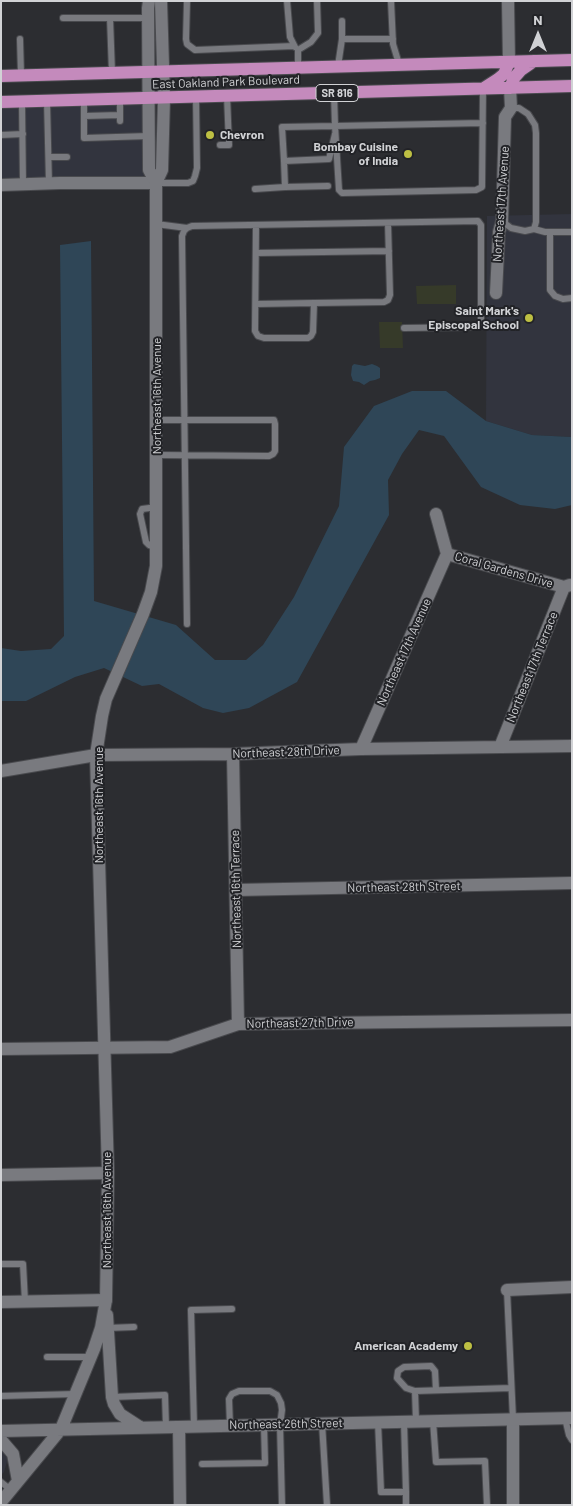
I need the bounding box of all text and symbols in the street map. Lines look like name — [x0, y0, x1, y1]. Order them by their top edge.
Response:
north arrow — [513, 10, 563, 60]
text: N — [533, 11, 543, 28]
street label: East Oakland Park Boulevard — [152, 72, 300, 92]
road number: SR 816 — [316, 85, 358, 102]
place label: Chevron — [220, 128, 264, 142]
marker: Chevron — [204, 129, 216, 141]
place label: Bombay Cuisine of India — [313, 140, 398, 168]
street label: Northeast 17th Avenue — [490, 146, 512, 262]
marker: Bombay Cuisine of India — [402, 148, 414, 160]
place label: Saint Mark's Episcopal School — [428, 304, 519, 332]
marker: Saint Mark's Episcopal School — [523, 312, 535, 324]
street label: Northeast 16th Avenue — [150, 338, 164, 454]
street label: Coral Gardens Drive — [453, 549, 555, 591]
street label: Northeast 17th Avenue — [374, 596, 434, 708]
street label: Northeast 17th Terrace — [503, 610, 561, 724]
street label: Northeast 28th Drive — [232, 743, 340, 761]
street label: Northeast 16th Avenue — [92, 747, 106, 863]
street label: Northeast 16th Terrace — [228, 830, 244, 948]
street label: Northeast 28th Street — [347, 879, 461, 895]
street label: Northeast 27th Drive — [246, 1015, 354, 1031]
street label: Northeast 16th Avenue — [100, 1152, 114, 1268]
place label: American Academy — [354, 1339, 458, 1353]
marker: American Academy — [462, 1340, 474, 1352]
street label: Northeast 26th Street — [229, 1416, 343, 1432]

